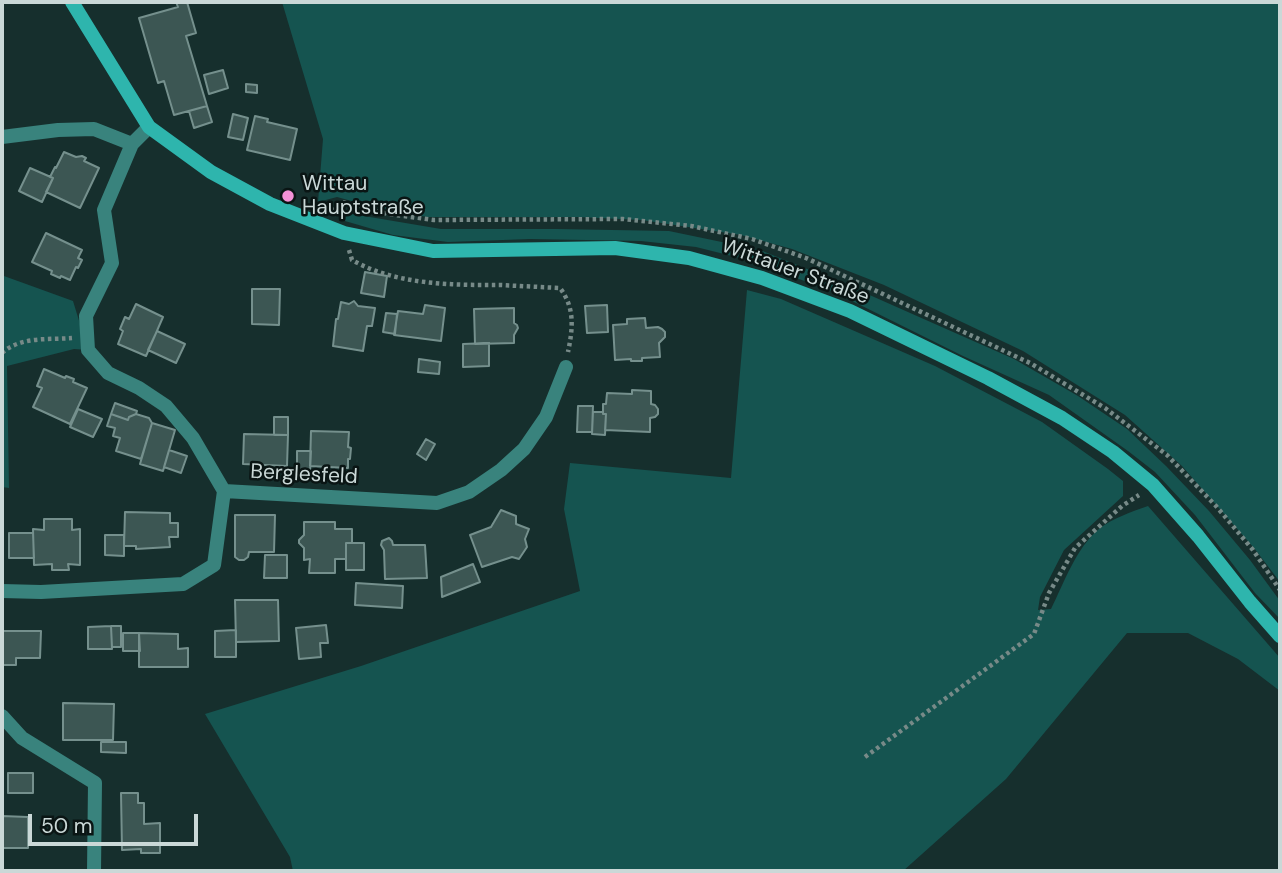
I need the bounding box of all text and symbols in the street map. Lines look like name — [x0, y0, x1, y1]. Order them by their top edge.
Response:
place label: Wittau Hauptstraße — [302, 171, 424, 221]
marker: Wittau Hauptstraße — [280, 188, 296, 204]
street label: Wittauer Straße — [718, 234, 872, 310]
street label: Berglesfeld — [250, 460, 358, 490]
scale bar — [32, 800, 201, 844]
text: 50 m — [41, 812, 92, 840]

